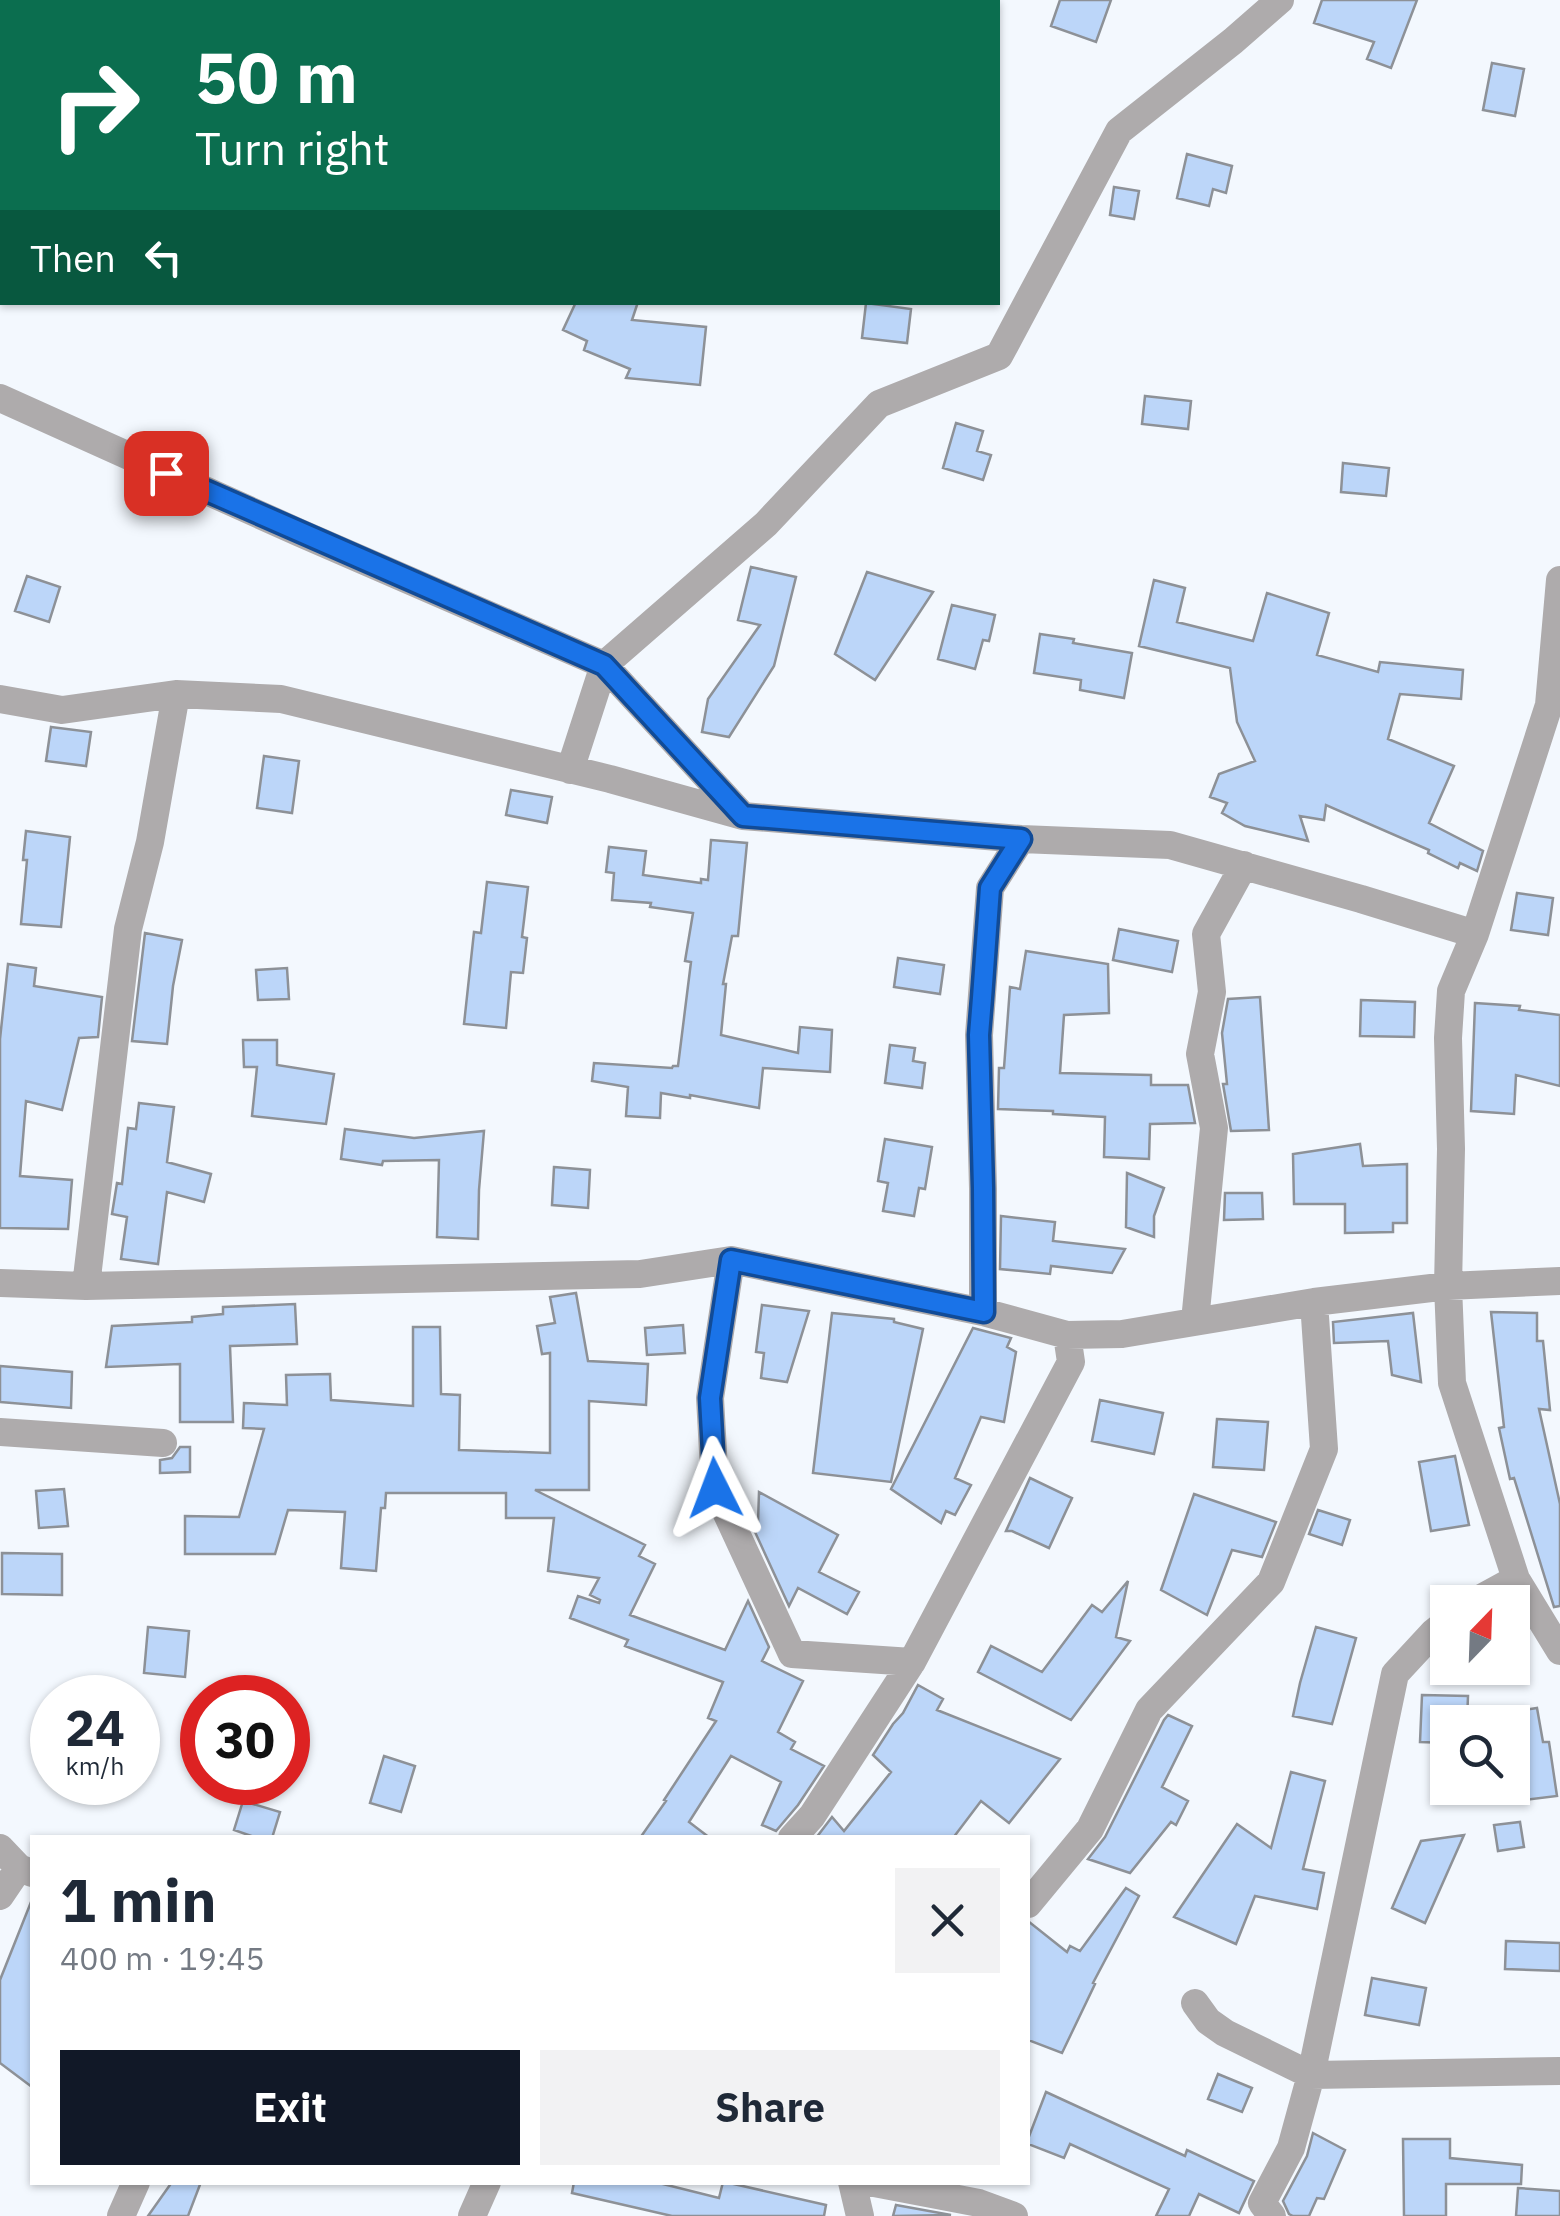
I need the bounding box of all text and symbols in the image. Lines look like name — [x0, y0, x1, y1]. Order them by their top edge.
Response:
text: 50 m — [195, 31, 358, 122]
icon: right — [30, 40, 160, 170]
text: Turn right — [195, 119, 390, 177]
icon: left — [136, 230, 191, 285]
text: Then — [30, 233, 116, 282]
pin — [124, 431, 209, 516]
icon: arrive — [139, 446, 194, 501]
position arrow — [663, 1436, 767, 1540]
north arrow — [1430, 1585, 1530, 1685]
map controls — [1430, 1585, 1530, 1805]
speed limit sign: 30 — [180, 1675, 310, 1805]
text: 24 — [65, 1695, 125, 1760]
button: search — [1430, 1705, 1530, 1805]
text: km/h — [66, 1749, 124, 1782]
text: 1 min — [60, 1860, 217, 1939]
button: close — [895, 1868, 1000, 1973]
text: 400 m · 19:45 — [60, 1937, 265, 1979]
button: Exit — [60, 2050, 520, 2165]
button: Share — [540, 2050, 1000, 2165]

